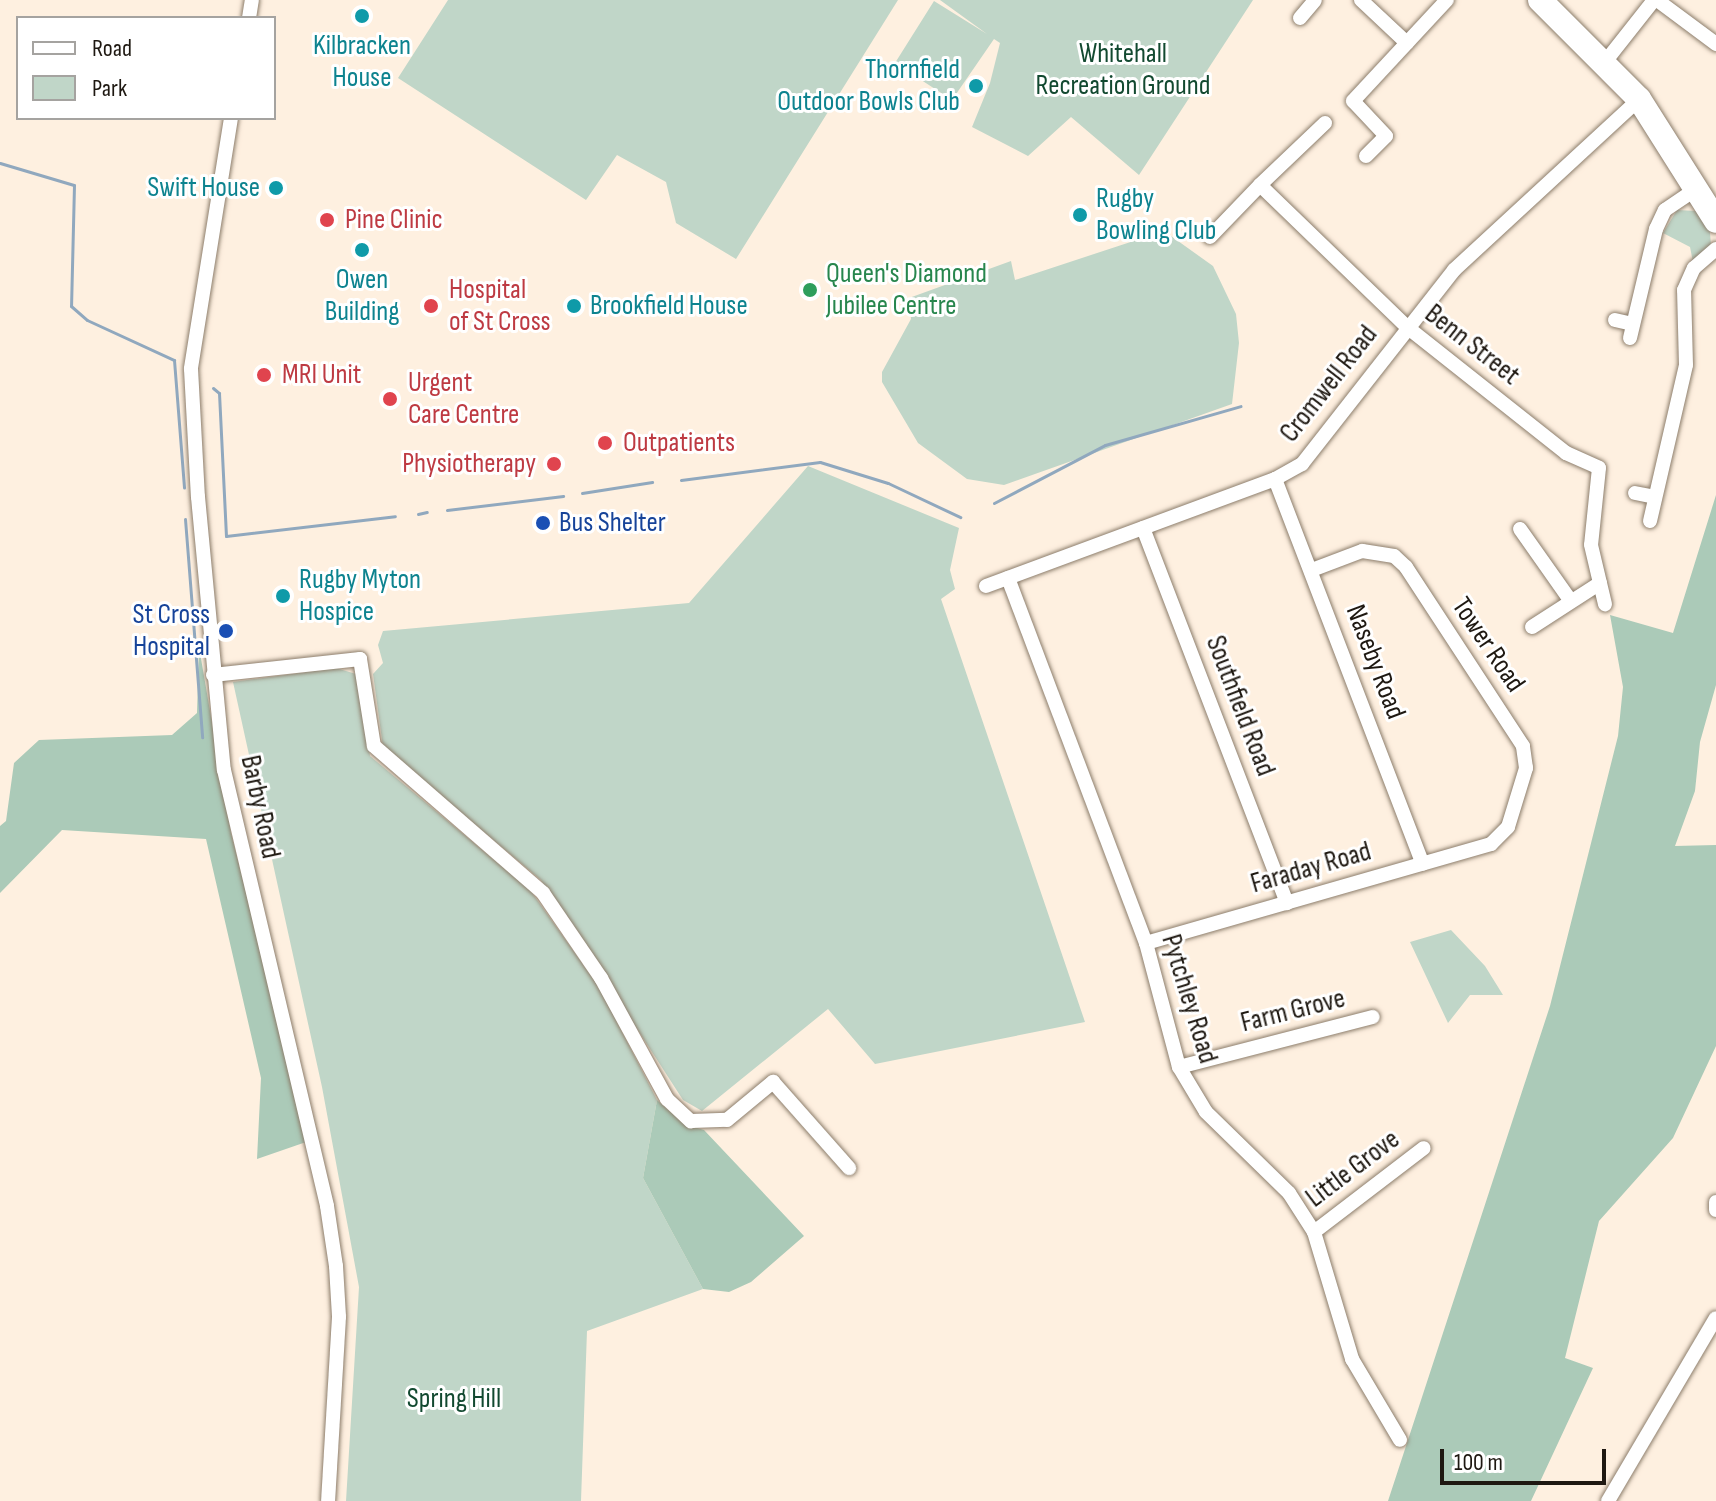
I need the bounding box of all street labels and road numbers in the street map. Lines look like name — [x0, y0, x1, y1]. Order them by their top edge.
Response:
street label: Benn Street — [1418, 298, 1526, 392]
street label: Cromwell Road — [1273, 319, 1385, 449]
street label: Tower Road — [1444, 591, 1532, 699]
street label: Naseby Road — [1338, 600, 1412, 724]
street label: Southfield Road — [1198, 631, 1282, 781]
street label: Barby Road — [233, 752, 287, 862]
street label: Faraday Road — [1247, 835, 1375, 901]
street label: Pytchley Road — [1154, 931, 1224, 1067]
street label: Farm Grove — [1237, 982, 1349, 1040]
street label: Little Grove — [1300, 1123, 1406, 1215]

